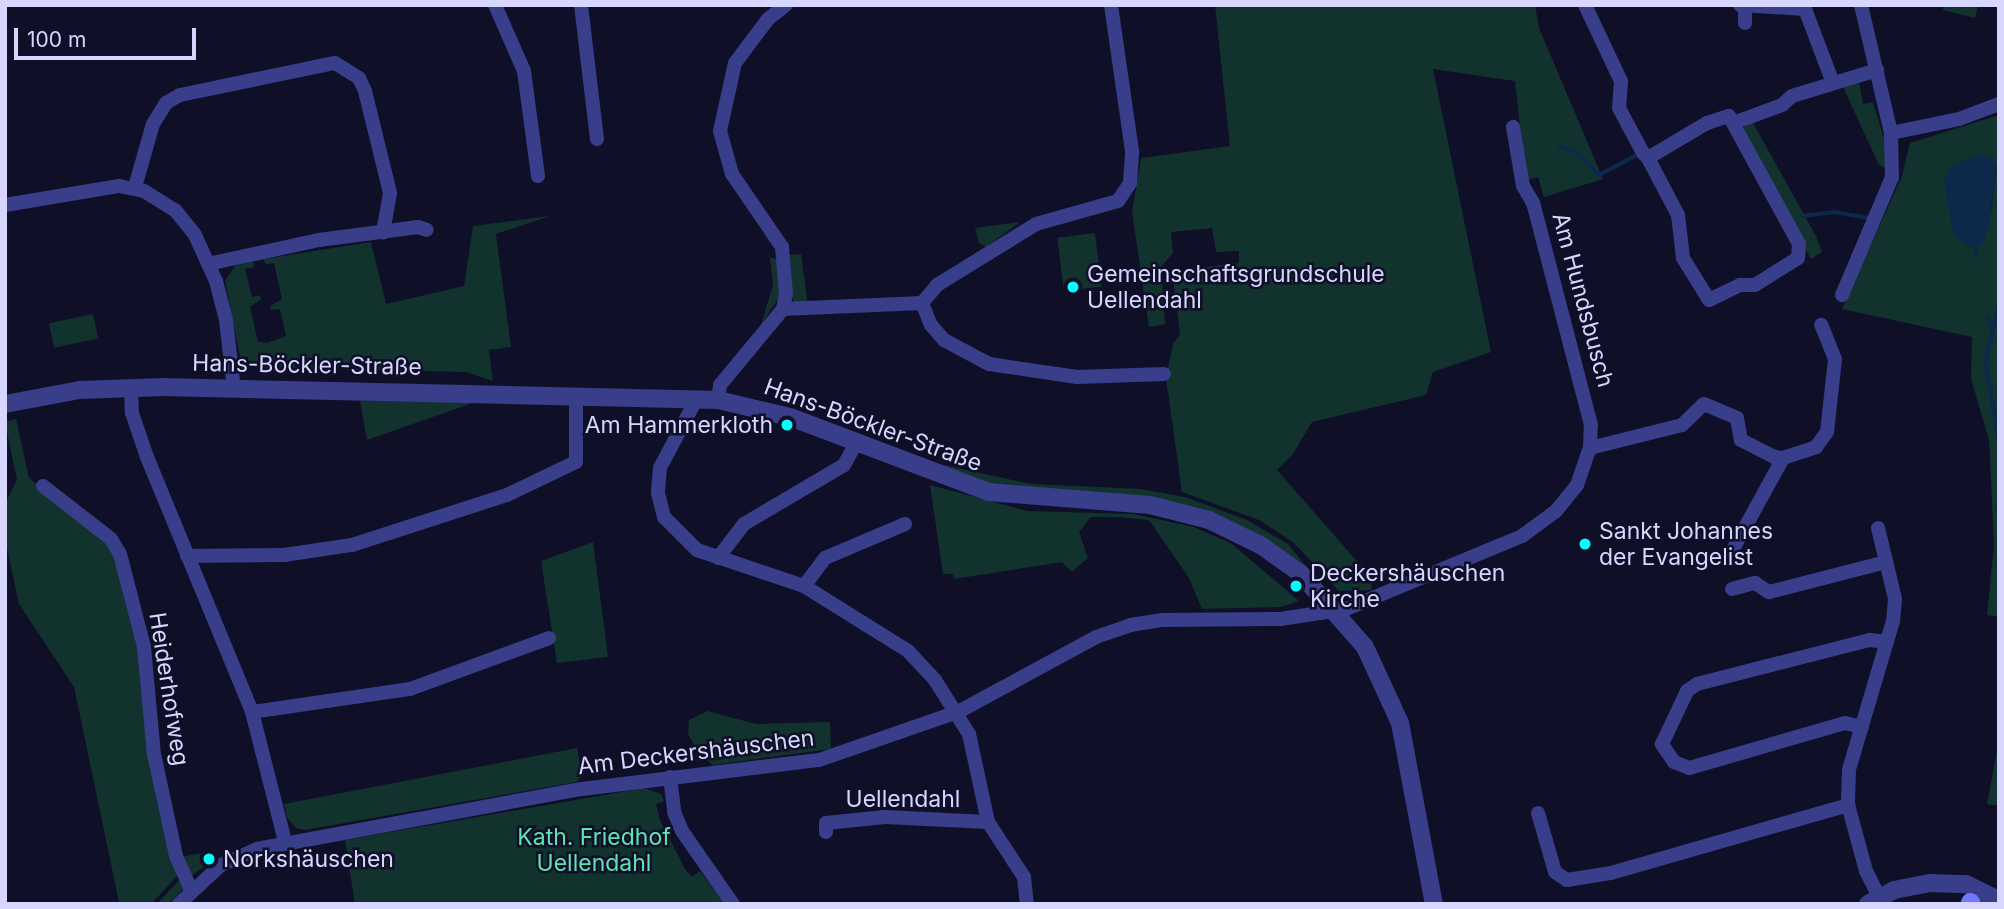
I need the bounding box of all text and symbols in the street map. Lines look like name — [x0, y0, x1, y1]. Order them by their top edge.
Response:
scale bar — [18, 14, 200, 58]
text: 100 m — [27, 27, 86, 52]
street label: Am Hundsbusch — [1546, 210, 1620, 390]
place label: Gemeinschaftsgrundschule Uellendahl — [1087, 260, 1385, 314]
marker: Gemeinschaftsgrundschule Uellendahl — [1065, 279, 1081, 295]
street label: Hans-Böckler-Straße — [192, 349, 422, 381]
street label: Hans-Böckler-Straße — [760, 373, 986, 477]
place label: Am Hammerkloth — [585, 411, 773, 439]
marker: Am Hammerkloth — [779, 417, 795, 433]
place label: Sankt Johannes der Evangelist — [1599, 517, 1773, 571]
marker: Sankt Johannes der Evangelist — [1577, 536, 1593, 552]
place label: Deckershäuschen Kirche — [1310, 559, 1505, 613]
marker: Deckershäuschen Kirche — [1288, 578, 1304, 594]
street label: Heiderhofweg — [143, 610, 195, 768]
street label: Am Deckershäuschen — [576, 724, 816, 780]
street label: Uellendahl — [846, 785, 960, 813]
park label: Kath. Friedhof Uellendahl — [517, 823, 671, 877]
place label: Norkshäuschen — [223, 845, 394, 873]
marker: Norkshäuschen — [201, 851, 217, 867]

